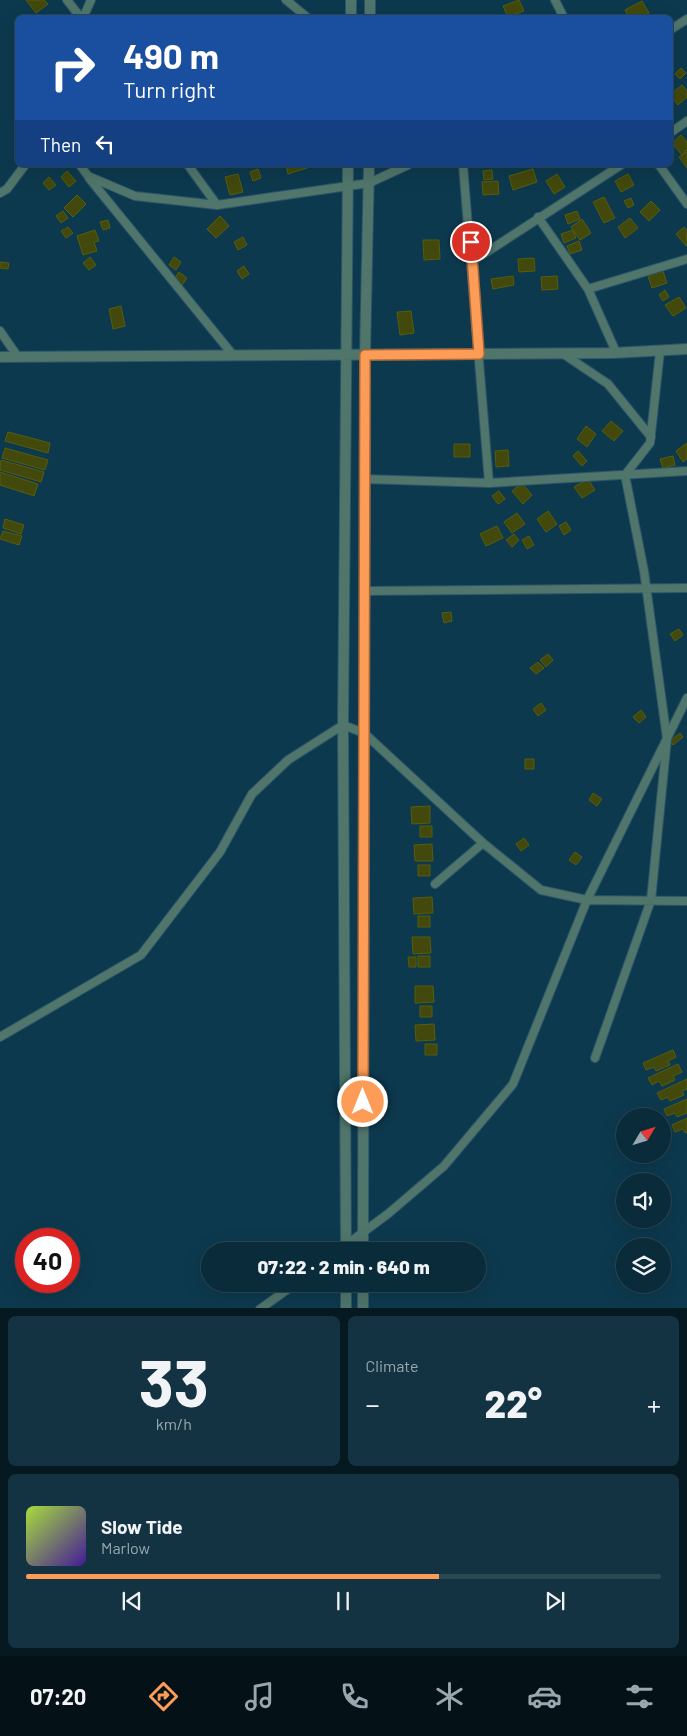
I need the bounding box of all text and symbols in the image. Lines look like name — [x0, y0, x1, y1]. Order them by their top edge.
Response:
text: 490 m — [123, 34, 219, 76]
icon: right — [40, 35, 105, 100]
text: Turn right — [123, 76, 216, 102]
icon: left — [91, 130, 119, 158]
text: Then — [40, 133, 81, 156]
pin — [450, 221, 492, 263]
icon: arrive — [457, 228, 485, 256]
position arrow — [336, 1075, 388, 1127]
north arrow — [616, 1108, 671, 1162]
map controls — [616, 1108, 671, 1293]
button: sound — [616, 1173, 671, 1228]
speed limit sign: 40 — [15, 1228, 80, 1293]
button: layers — [616, 1238, 671, 1293]
text: 07:22 · 2 min · 640 m — [257, 1255, 430, 1278]
text: 33 — [139, 1342, 209, 1420]
text: Climate — [366, 1356, 418, 1375]
text: 22° — [485, 1380, 542, 1426]
text: − — [366, 1387, 380, 1421]
text: + — [647, 1387, 661, 1421]
text: km/h — [156, 1414, 192, 1433]
text: Slow Tide — [101, 1515, 183, 1538]
text: Marlow — [101, 1538, 150, 1557]
icon: previous — [118, 1587, 146, 1615]
icon: pause — [329, 1587, 357, 1615]
icon: next — [541, 1587, 569, 1615]
icon: directions — [146, 1679, 181, 1714]
icon: music — [242, 1679, 277, 1714]
icon: phone — [337, 1679, 372, 1714]
icon: climate — [432, 1679, 467, 1714]
icon: car — [527, 1679, 562, 1714]
icon: filters — [622, 1679, 657, 1714]
text: 07:20 — [30, 1683, 86, 1709]

